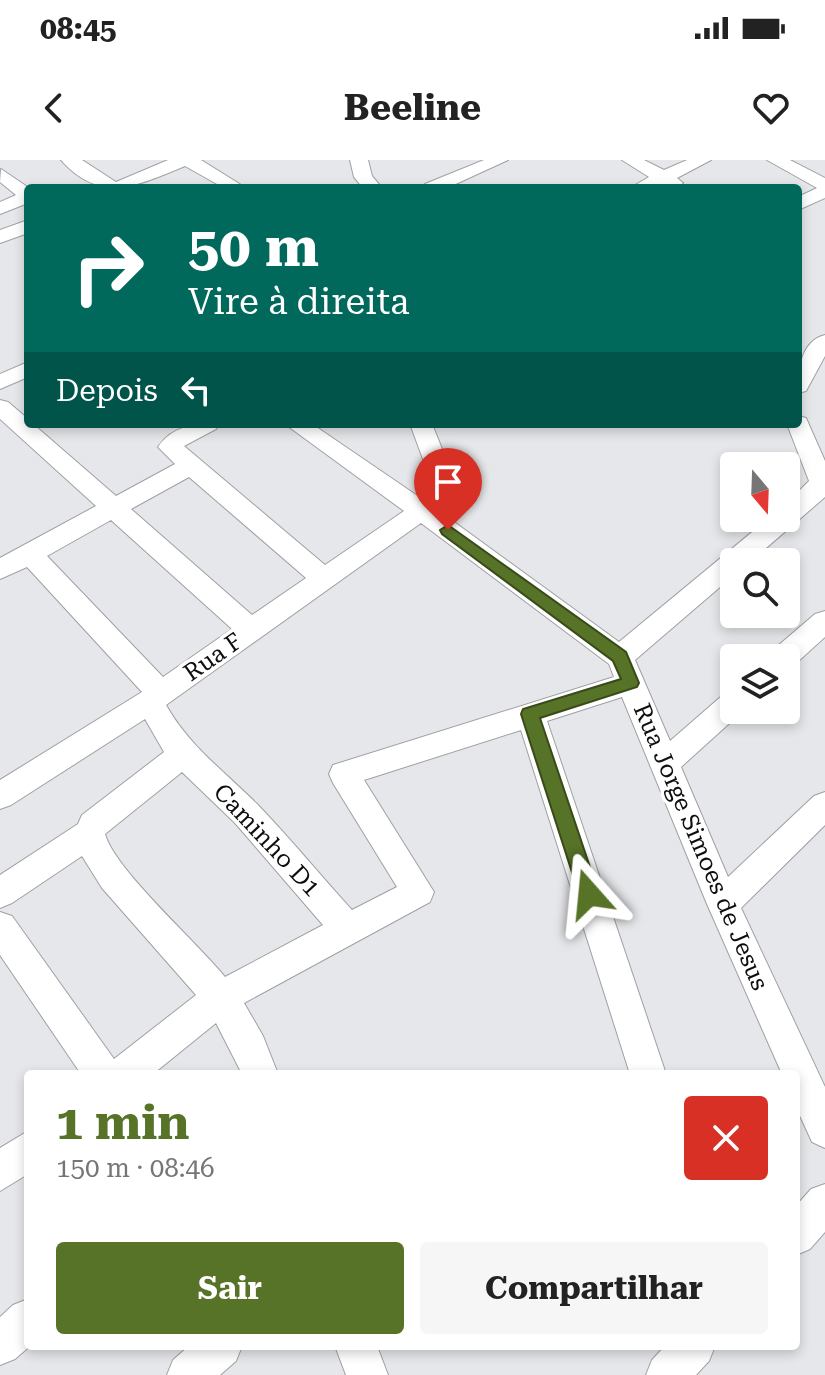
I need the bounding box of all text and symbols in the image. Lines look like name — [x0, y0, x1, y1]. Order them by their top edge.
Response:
text: 08:45 — [40, 11, 117, 46]
icon: back — [32, 86, 76, 130]
icon: heart — [749, 86, 793, 130]
text: Beeline — [344, 87, 481, 129]
text: 50 m — [188, 214, 319, 280]
icon: right — [56, 216, 160, 320]
text: Vire à direita — [188, 281, 410, 323]
icon: left — [174, 368, 218, 412]
text: Depois — [56, 373, 158, 408]
pin — [414, 448, 482, 530]
north arrow — [720, 452, 800, 532]
map controls — [720, 452, 800, 724]
icon: arrive — [426, 460, 470, 504]
button: search — [720, 548, 800, 628]
street label: Rua F — [178, 627, 248, 687]
button: layers — [720, 644, 800, 724]
street label: Rua Jorge Simoes de Jesus — [628, 700, 774, 994]
street label: Caminho D1 — [208, 778, 326, 902]
position arrow — [547, 852, 631, 936]
text: 1 min — [56, 1095, 189, 1151]
button: close — [684, 1096, 768, 1180]
text: 150 m · 08:46 — [56, 1153, 215, 1183]
button: Sair — [56, 1242, 404, 1334]
button: Compartilhar — [420, 1242, 768, 1334]

